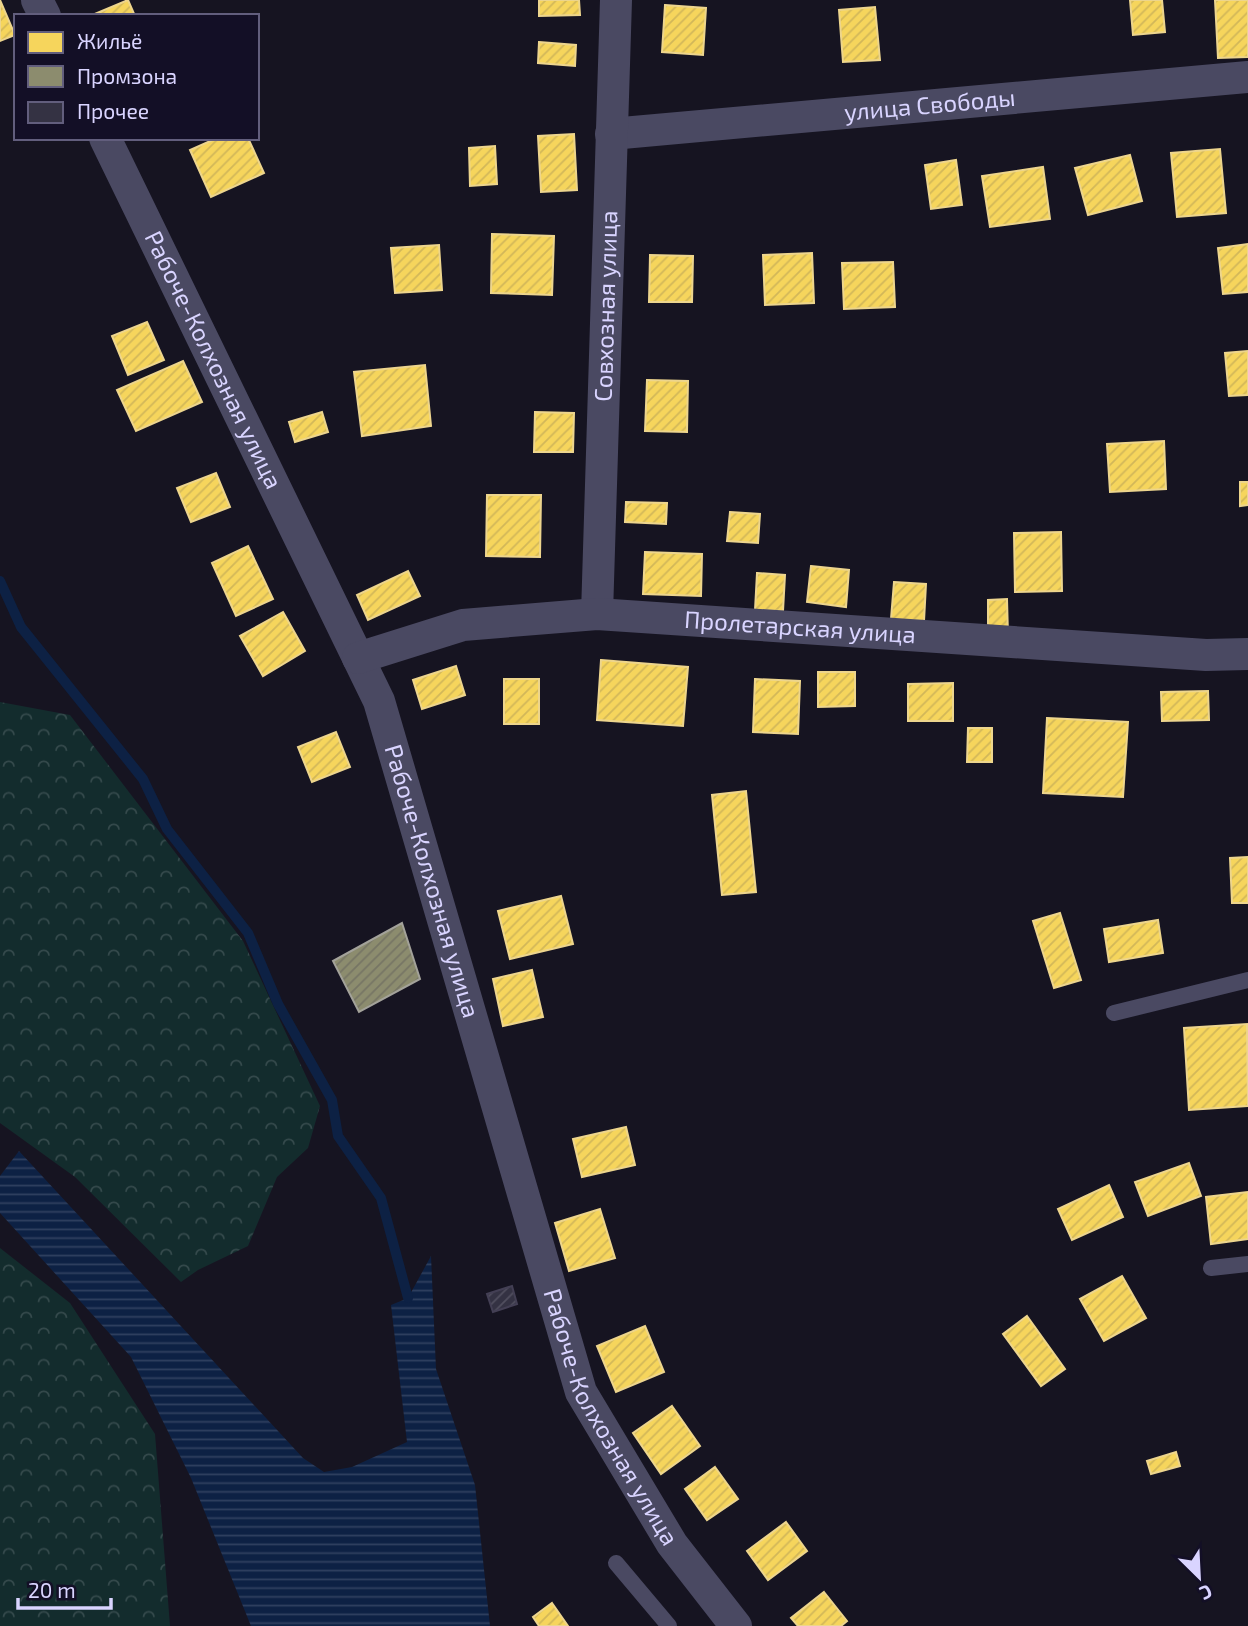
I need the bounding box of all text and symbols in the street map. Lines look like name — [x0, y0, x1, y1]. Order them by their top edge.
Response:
legend — [14, 14, 259, 140]
text: Жильё — [77, 28, 142, 53]
text: Промзона — [77, 63, 177, 88]
street label: улица Свободы — [843, 82, 1016, 127]
text: Прочее — [77, 98, 149, 123]
street label: Совхозная улица — [588, 210, 622, 402]
street label: Рабоче-Колхозная улица — [139, 226, 289, 493]
street label: Пролетарская улица — [683, 604, 917, 648]
street label: Рабоче-Колхозная улица — [379, 741, 487, 1021]
street label: Рабоче-Колхозная улица — [539, 1285, 685, 1550]
north arrow — [1164, 1542, 1234, 1612]
scale bar — [18, 1566, 110, 1610]
text: 20 m — [28, 1577, 76, 1602]
text: С — [1196, 1580, 1216, 1606]

